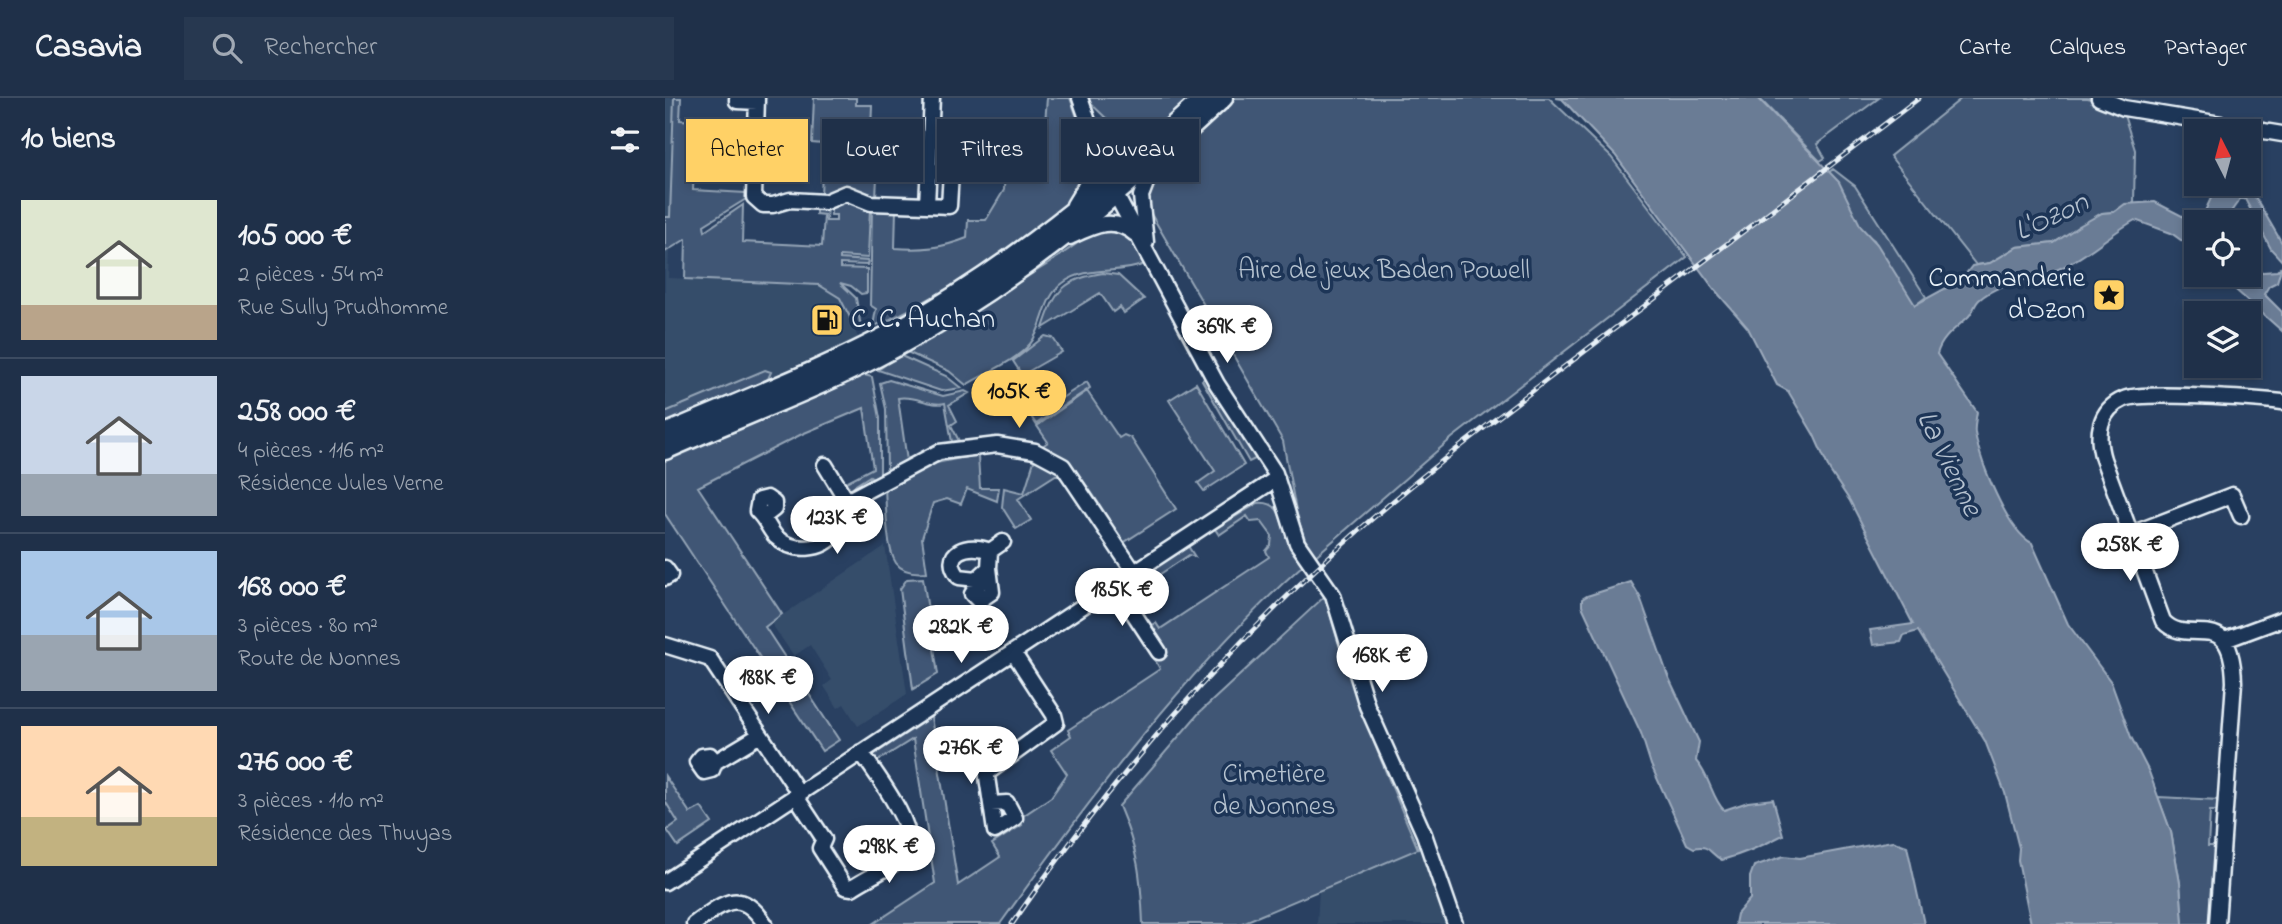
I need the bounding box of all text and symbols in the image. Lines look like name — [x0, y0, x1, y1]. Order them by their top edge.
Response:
search box — [184, 17, 674, 80]
text: Casavia — [35, 24, 142, 72]
icon: search — [208, 29, 246, 67]
text: Rechercher — [264, 29, 377, 67]
text: Carte — [1959, 31, 2011, 66]
text: Calques — [2049, 31, 2126, 66]
text: Partager — [2164, 31, 2247, 66]
text: 10 biens — [21, 118, 116, 162]
chip: Acheter — [686, 119, 808, 182]
chip: Louer — [822, 119, 923, 182]
chip: Filtres — [937, 119, 1047, 182]
chip: Nouveau — [1061, 119, 1199, 182]
north arrow — [2184, 119, 2261, 196]
map controls — [2184, 119, 2261, 378]
icon: filters — [606, 121, 644, 159]
water label: L'Ozon — [2008, 181, 2097, 254]
button: locate — [2184, 210, 2261, 287]
text: 105 000 € — [238, 215, 352, 259]
icon: home — [77, 228, 161, 312]
park label: Aire de jeux Baden Powell — [1238, 251, 1530, 292]
text: 2 pièces · 54 m² — [238, 259, 384, 292]
place label: Commanderie d'Ozon — [1928, 259, 2085, 332]
place icon: Commanderie d'Ozon — [2090, 276, 2128, 314]
text: Rue Sully Prudhomme — [238, 292, 448, 325]
place label: C. C. Auchan — [851, 300, 995, 341]
fuel station icon: C. C. Auchan — [808, 301, 846, 339]
button: layers — [2184, 301, 2261, 378]
pin: 369K € — [1170, 306, 1284, 365]
text: 369K € — [1197, 311, 1257, 344]
pin: 105K € — [962, 370, 1076, 430]
text: 105K € — [987, 376, 1051, 409]
text: 258 000 € — [238, 391, 356, 435]
icon: home — [77, 404, 161, 488]
water label: La Vienne — [1904, 404, 1993, 525]
text: 4 pièces · 116 m² — [238, 435, 384, 468]
text: Résidence Jules Verne — [238, 468, 444, 501]
pin: 123K € — [780, 496, 894, 556]
text: 123K € — [806, 502, 868, 535]
pin: 258K € — [2073, 524, 2187, 583]
text: 258K € — [2097, 529, 2163, 562]
text: 168 000 € — [238, 566, 347, 610]
pin: 185K € — [1065, 568, 1179, 628]
text: 185K € — [1091, 574, 1153, 607]
icon: home — [77, 579, 161, 663]
pin: 282K € — [904, 606, 1018, 665]
text: 3 pièces · 80 m² — [238, 610, 378, 643]
text: 282K € — [929, 611, 993, 644]
pin: 168K € — [1325, 634, 1439, 694]
text: 168K € — [1353, 640, 1412, 673]
text: Route de Nonnes — [238, 643, 401, 676]
pin: 188K € — [711, 656, 825, 716]
text: 188K € — [739, 662, 797, 695]
pin: 276K € — [914, 726, 1028, 786]
text: 276K € — [939, 732, 1003, 765]
text: 276 000 € — [238, 741, 353, 785]
icon: home — [77, 754, 161, 838]
park label: Cimetière de Nonnes — [1212, 755, 1336, 828]
text: 3 pièces · 110 m² — [238, 785, 384, 818]
text: Résidence des Thuyas — [238, 818, 453, 851]
pin: 298K € — [832, 826, 946, 885]
text: 298K € — [859, 831, 919, 864]

